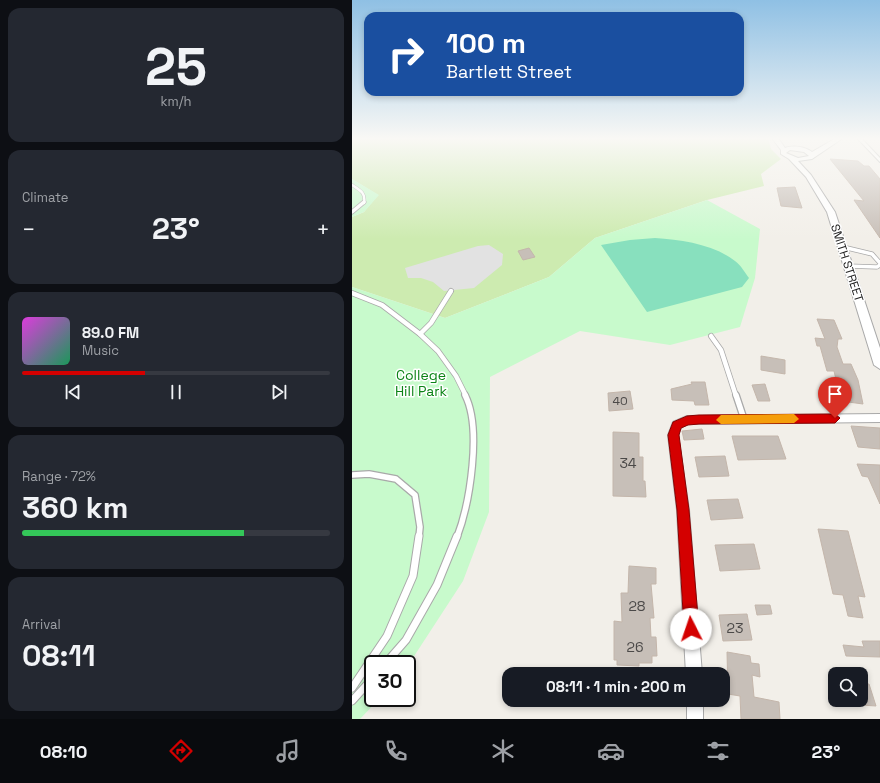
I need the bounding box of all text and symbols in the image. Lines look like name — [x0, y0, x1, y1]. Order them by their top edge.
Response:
text: 100 m — [446, 25, 526, 61]
icon: right — [380, 28, 432, 80]
text: 25 — [145, 34, 207, 100]
text: Bartlett Street — [446, 60, 572, 83]
text: km/h — [161, 93, 191, 110]
text: Climate — [22, 189, 68, 206]
text: 23° — [152, 209, 200, 248]
text: − — [22, 215, 36, 243]
text: + — [316, 215, 330, 243]
street label: SMITH STREET — [827, 222, 867, 304]
text: 89.0 FM — [82, 323, 139, 342]
text: Music — [82, 342, 119, 359]
park label: College Hill Park — [395, 366, 448, 400]
pin — [818, 377, 852, 418]
icon: previous — [62, 381, 84, 403]
icon: pause — [165, 381, 187, 403]
icon: next — [268, 381, 290, 403]
icon: arrive — [824, 383, 846, 405]
house number: 40 — [612, 393, 628, 409]
house number: 34 — [619, 454, 637, 472]
text: Range · 72% — [22, 468, 96, 485]
text: 360 km — [22, 488, 128, 527]
house number: 28 — [628, 597, 646, 615]
position arrow — [670, 608, 712, 650]
text: Arrival — [22, 616, 61, 633]
house number: 23 — [727, 619, 743, 637]
text: 08:11 — [22, 636, 96, 675]
house number: 26 — [626, 638, 644, 656]
speed limit sign: 30 — [364, 655, 416, 707]
map controls — [828, 667, 868, 707]
button: search — [828, 667, 868, 707]
text: 08:11 · 1 min · 200 m — [546, 677, 686, 696]
icon: directions — [167, 737, 195, 765]
icon: music — [274, 737, 302, 765]
icon: phone — [382, 737, 410, 765]
icon: climate — [489, 737, 517, 765]
icon: car — [597, 737, 625, 765]
icon: filters — [704, 737, 732, 765]
text: 08:10 — [40, 740, 87, 763]
text: 23° — [812, 740, 840, 763]

